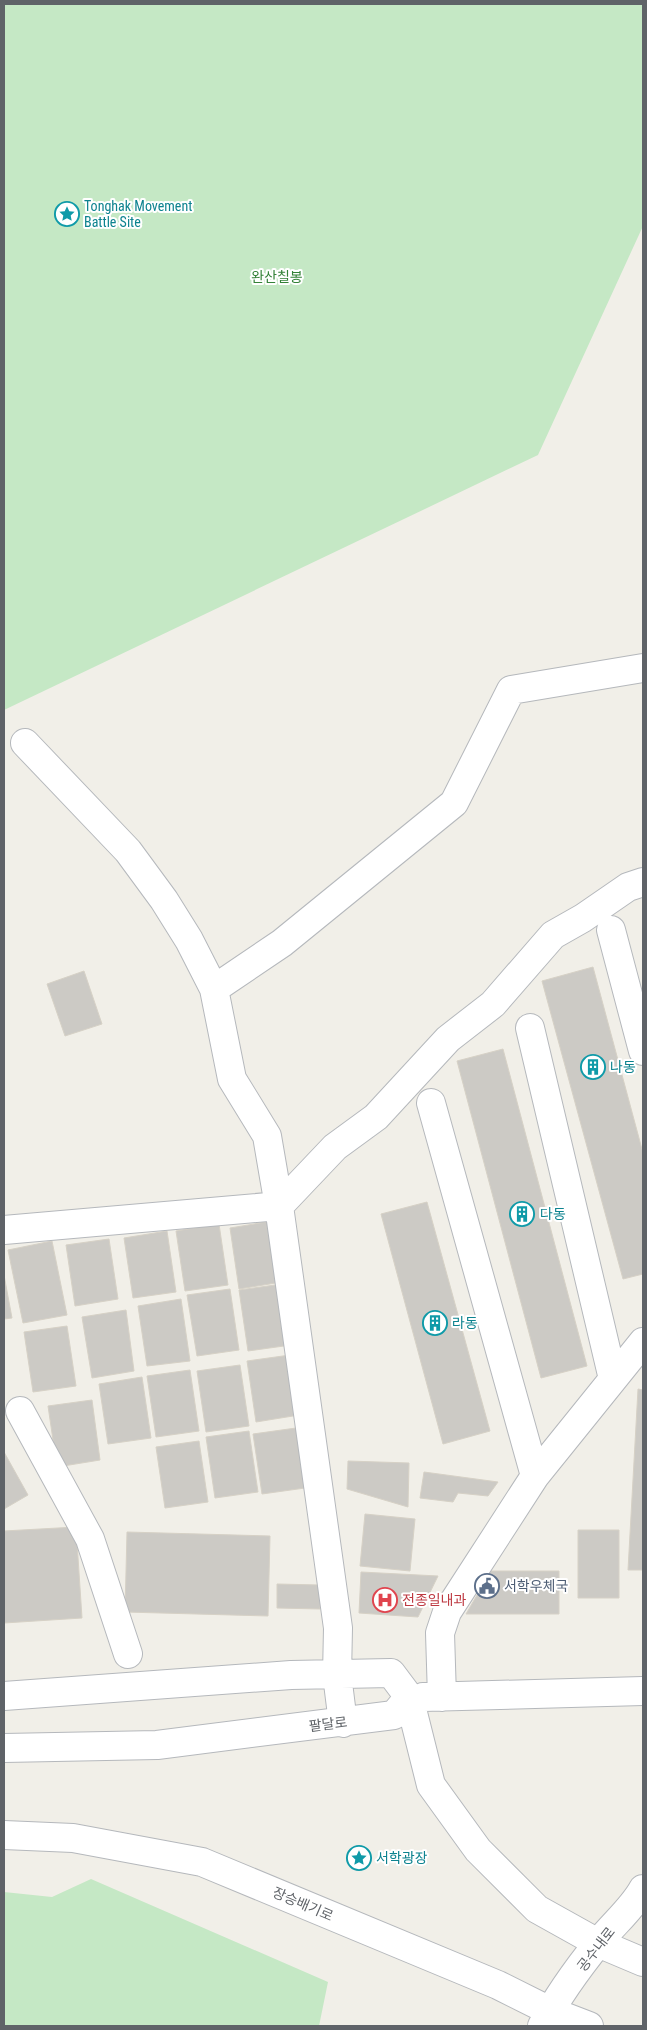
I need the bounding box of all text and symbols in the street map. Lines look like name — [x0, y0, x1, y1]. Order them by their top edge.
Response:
place label: Tonghak Movement Battle Site — [84, 198, 192, 230]
place icon: Tonghak Movement Battle Site — [54, 201, 80, 227]
park label: 완산칠봉 — [251, 269, 303, 285]
building icon: 나동 — [580, 1054, 606, 1080]
place label: 나동 — [610, 1059, 636, 1075]
building icon: 다동 — [509, 1201, 535, 1227]
place label: 다동 — [540, 1206, 566, 1222]
building icon: 라동 — [422, 1310, 448, 1336]
place label: 라동 — [452, 1315, 478, 1331]
public building icon: 서학우체국 — [474, 1573, 500, 1599]
place label: 서학우체국 — [504, 1578, 569, 1594]
hospital icon: 전종일내과 — [372, 1587, 398, 1613]
place label: 전종일내과 — [402, 1592, 467, 1608]
street label: 팔달로 — [308, 1714, 348, 1734]
place icon: 서학광장 — [346, 1845, 372, 1871]
place label: 서학광장 — [376, 1850, 428, 1866]
street label: 장승배기로 — [270, 1884, 336, 1924]
street label: 공수내로 — [574, 1924, 618, 1974]

